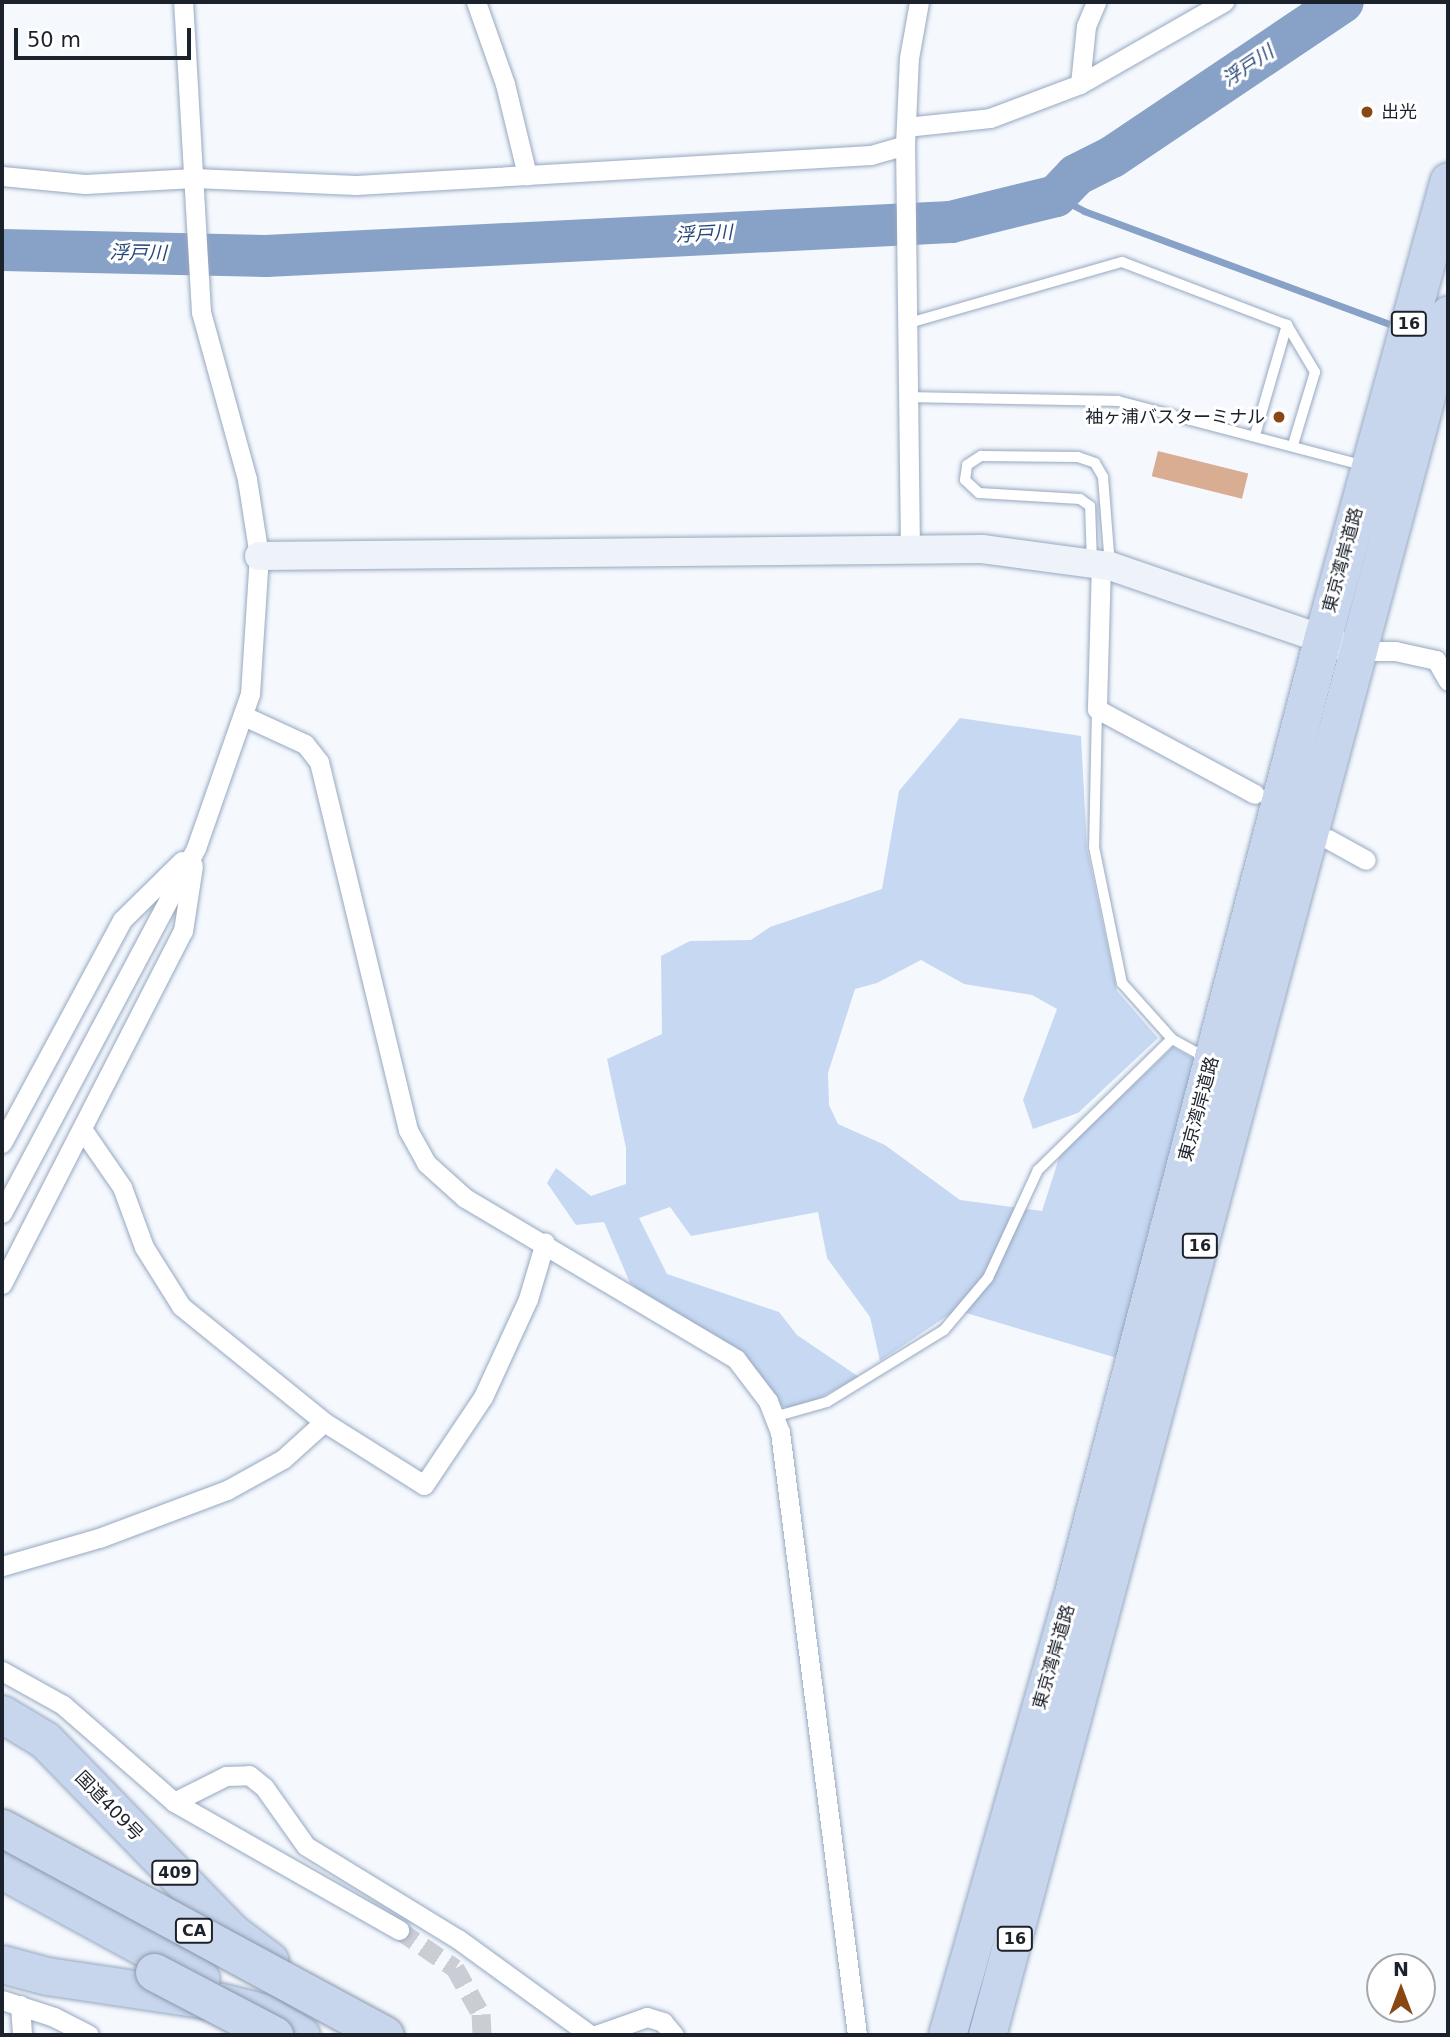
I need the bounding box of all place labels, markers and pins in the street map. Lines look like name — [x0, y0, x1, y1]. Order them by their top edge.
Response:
place label: 出光 — [1381, 101, 1417, 123]
marker: 出光 — [1359, 104, 1375, 120]
place label: 袖ヶ浦バスターミナル — [1085, 406, 1265, 428]
marker: 袖ヶ浦バスターミナル — [1271, 409, 1287, 425]

